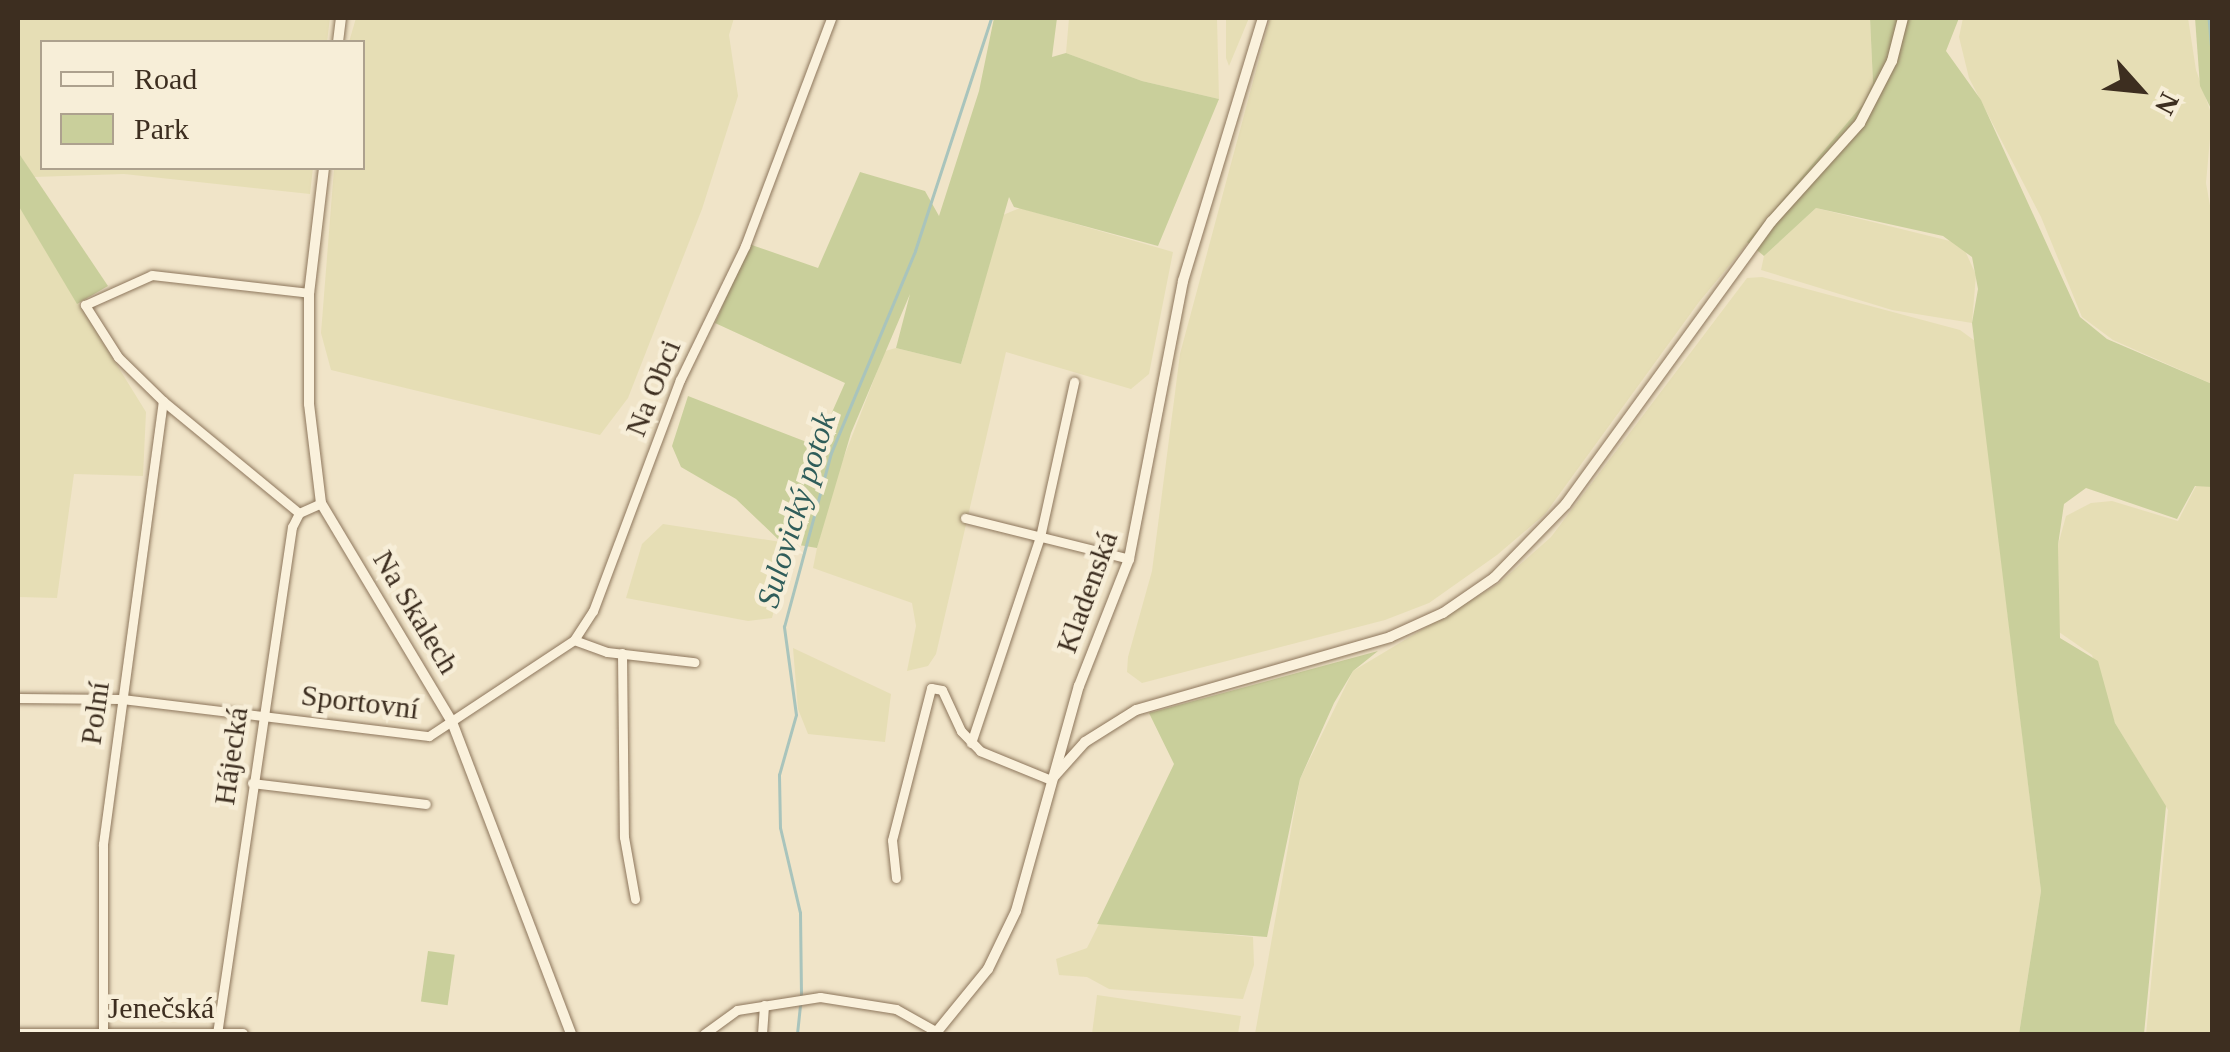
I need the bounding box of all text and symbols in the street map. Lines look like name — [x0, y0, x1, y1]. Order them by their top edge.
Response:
legend — [40, 40, 365, 170]
north arrow — [2090, 40, 2190, 140]
text: Road — [134, 62, 197, 95]
text: N — [2149, 88, 2186, 120]
text: Park — [134, 112, 189, 145]
street label: Na Obci — [617, 335, 689, 441]
water label: Sulovický potok — [748, 408, 844, 612]
street label: Kladenská — [1048, 526, 1126, 658]
street label: Na Skalech — [365, 544, 467, 680]
street label: Sportovní — [299, 677, 421, 727]
street label: Polní — [73, 679, 117, 747]
street label: Hájecká — [206, 705, 256, 807]
street label: Jenečská — [108, 990, 214, 1026]

